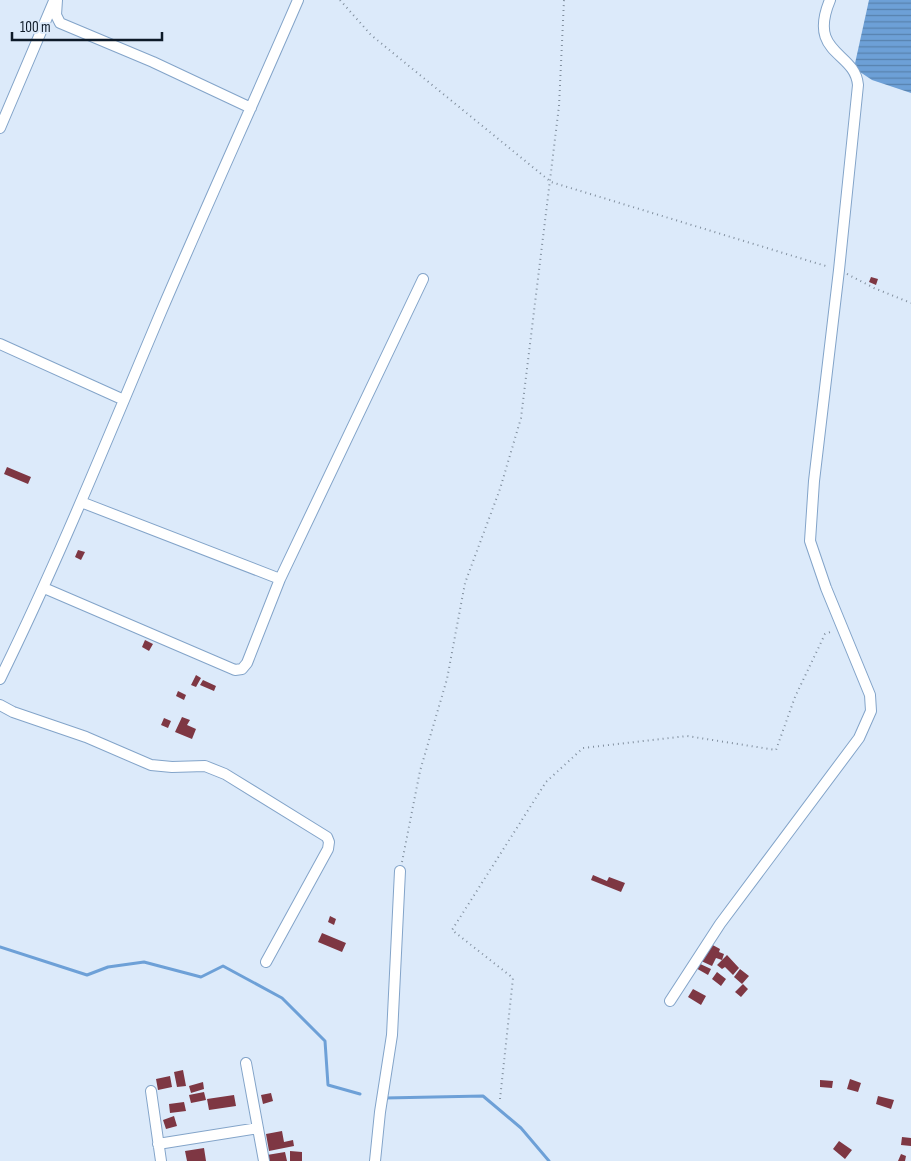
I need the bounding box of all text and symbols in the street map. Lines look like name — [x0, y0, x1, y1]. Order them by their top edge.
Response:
scale bar — [12, 10, 162, 42]
text: 100 m — [20, 18, 51, 37]

